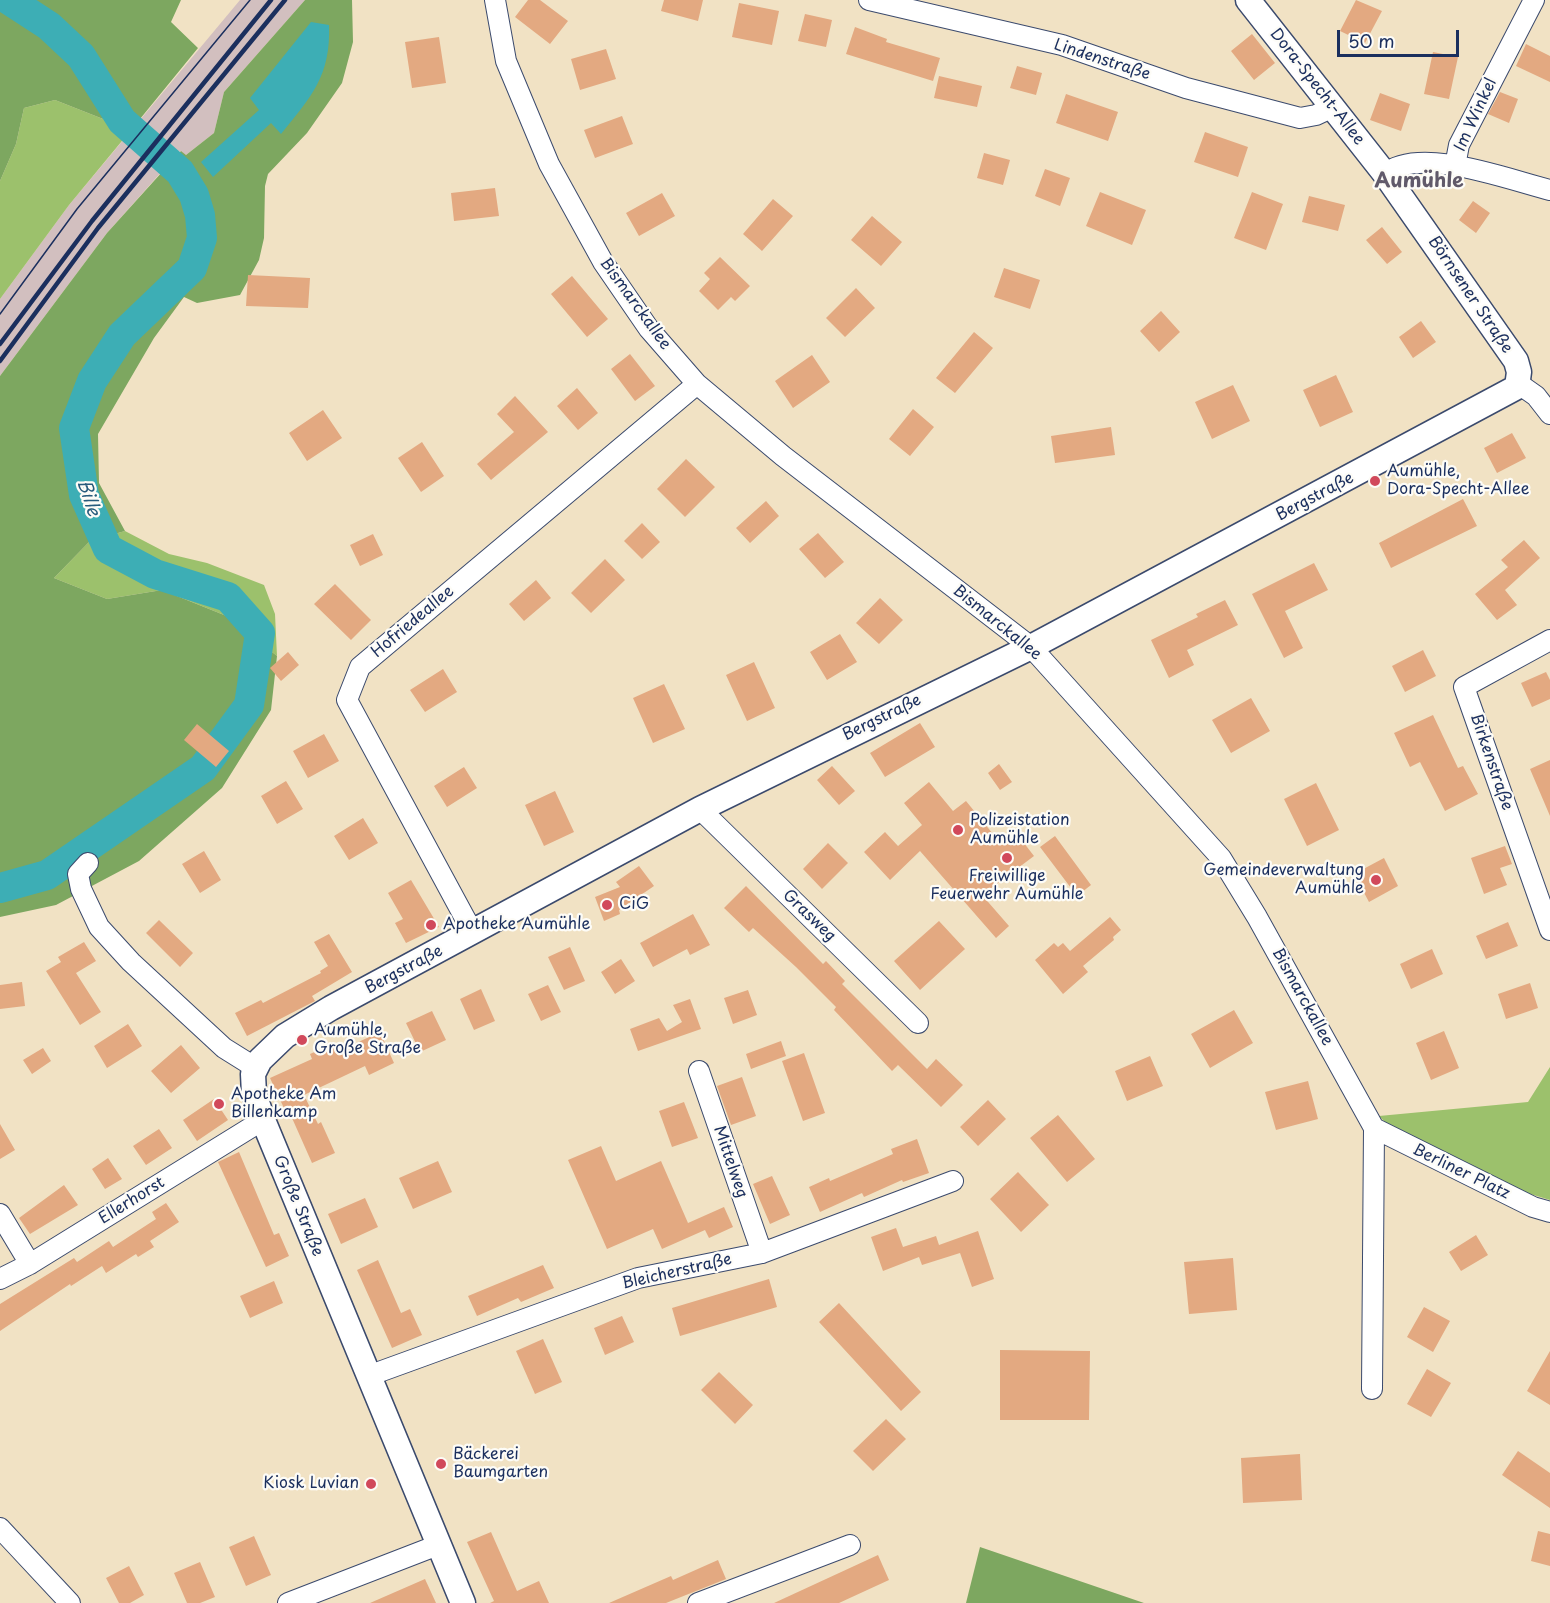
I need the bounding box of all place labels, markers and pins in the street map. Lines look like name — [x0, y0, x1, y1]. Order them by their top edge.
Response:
place label: Aumühle, Dora-Specht-Allee — [1387, 462, 1529, 500]
marker: Aumühle, Dora-Specht-Allee — [1368, 474, 1382, 488]
place label: Polizeistation Aumühle — [970, 811, 1070, 849]
marker: Polizeistation Aumühle — [951, 823, 965, 837]
marker: Freiwillige Feuerwehr Aumühle — [1000, 851, 1014, 865]
place label: Gemeindeverwaltung Aumühle — [1203, 861, 1364, 899]
place label: Freiwillige Feuerwehr Aumühle — [930, 867, 1084, 905]
marker: Gemeindeverwaltung Aumühle — [1369, 873, 1383, 887]
place label: CiG — [619, 895, 649, 915]
marker: CiG — [600, 898, 614, 912]
place label: Apotheke Aumühle — [443, 915, 590, 935]
marker: Apotheke Aumühle — [424, 918, 438, 932]
place label: Aumühle, Große Straße — [314, 1021, 421, 1059]
marker: Aumühle, Große Straße — [295, 1033, 309, 1047]
place label: Apotheke Am Billenkamp — [231, 1085, 336, 1123]
marker: Apotheke Am Billenkamp — [212, 1097, 226, 1111]
place label: Bäckerei Baumgarten — [453, 1445, 548, 1483]
marker: Bäckerei Baumgarten — [434, 1457, 448, 1471]
place label: Kiosk Luvian — [263, 1474, 359, 1494]
marker: Kiosk Luvian — [364, 1477, 378, 1491]

